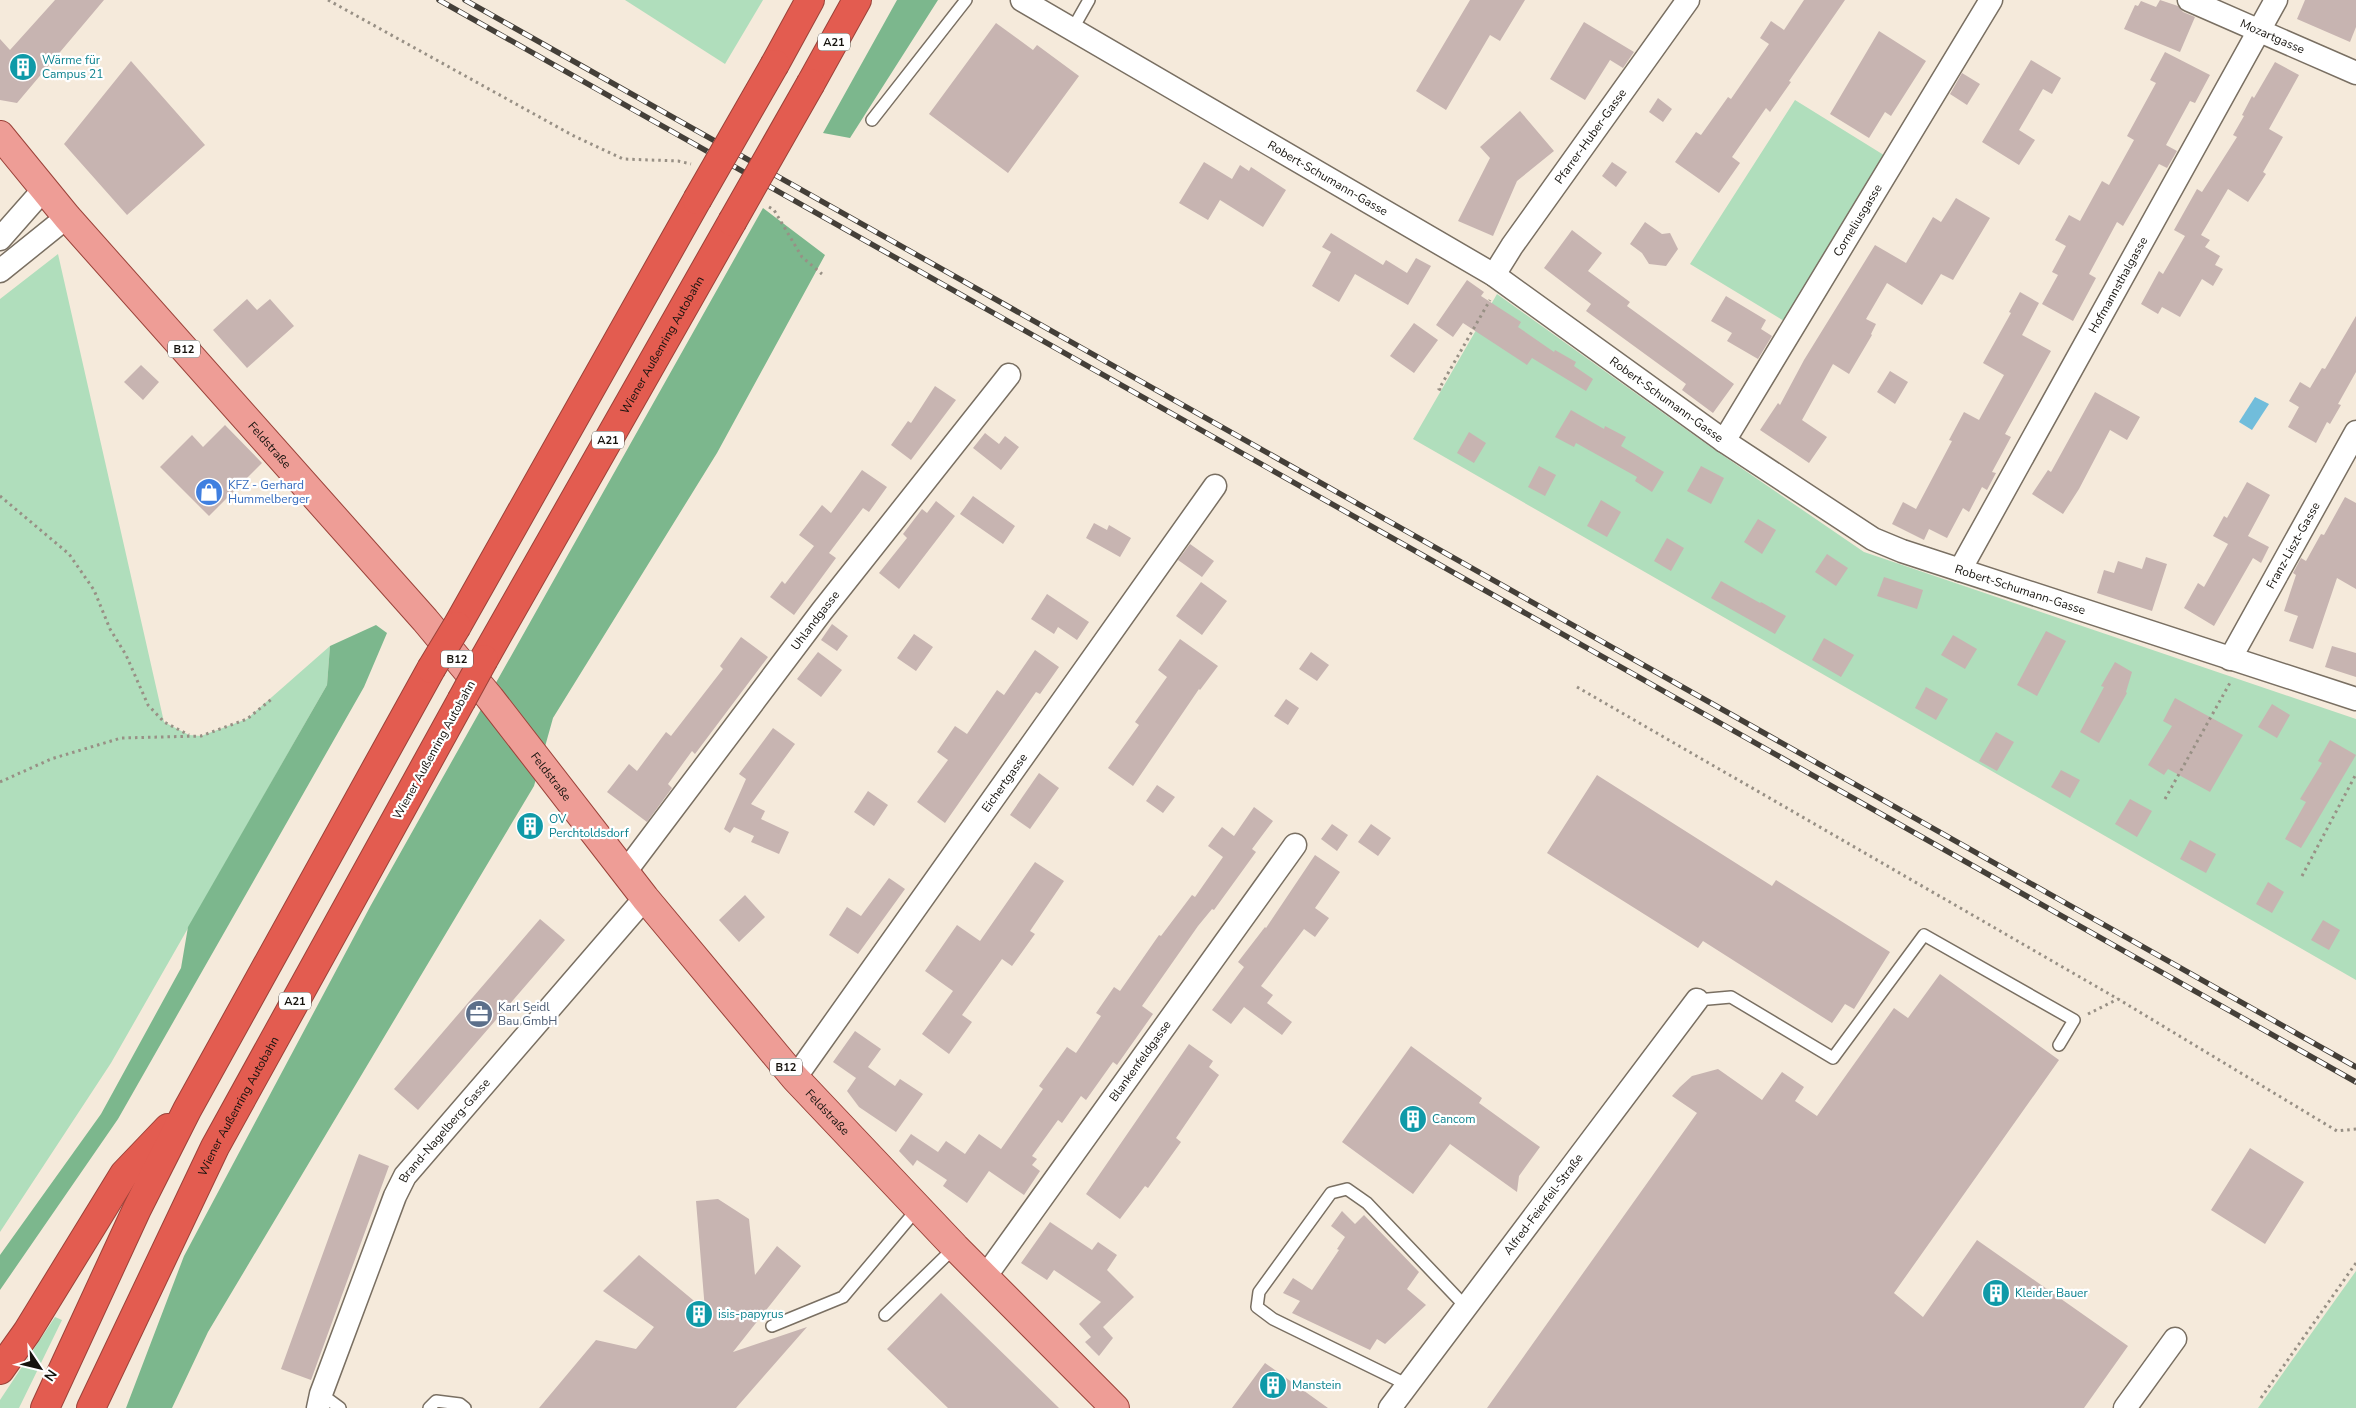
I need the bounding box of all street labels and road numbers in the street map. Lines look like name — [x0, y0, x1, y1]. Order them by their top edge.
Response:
street label: Mozartgasse — [2238, 15, 2307, 58]
road number: A21 — [818, 34, 850, 51]
street label: Pfarrer-Huber-Gasse — [1551, 86, 1630, 187]
street label: Robert-Schumann-Gasse — [1265, 137, 1391, 219]
street label: Corneliusgasse — [1830, 181, 1886, 260]
street label: Hofmannsthalgasse — [2085, 234, 2151, 336]
street label: Wiener Außenring Autobahn — [617, 273, 708, 417]
road number: B12 — [168, 340, 200, 358]
street label: Robert-Schumann-Gasse — [1606, 353, 1727, 446]
street label: Feldstraße — [245, 418, 295, 472]
road number: A21 — [592, 432, 624, 448]
street label: Franz-Liszt-Gasse — [2263, 499, 2324, 592]
street label: Robert-Schumann-Gasse — [1953, 561, 2088, 618]
street label: Uhlandgasse — [787, 587, 843, 653]
road number: B12 — [441, 651, 473, 668]
street label: Wiener Außenring Autobahn — [389, 678, 479, 822]
street label: Feldstraße — [527, 749, 575, 804]
street label: Eichertgasse — [978, 750, 1031, 815]
road number: A21 — [279, 992, 311, 1009]
street label: Blankenfeldgasse — [1106, 1017, 1175, 1105]
street label: Wiener Außenring Autobahn — [194, 1033, 283, 1179]
road number: B12 — [770, 1058, 802, 1076]
street label: Brand-Nagelberg-Gasse — [395, 1075, 494, 1185]
street label: Feldstraße — [802, 1086, 853, 1139]
street label: Alfred-Feierfeil-Straße — [1500, 1150, 1587, 1258]

